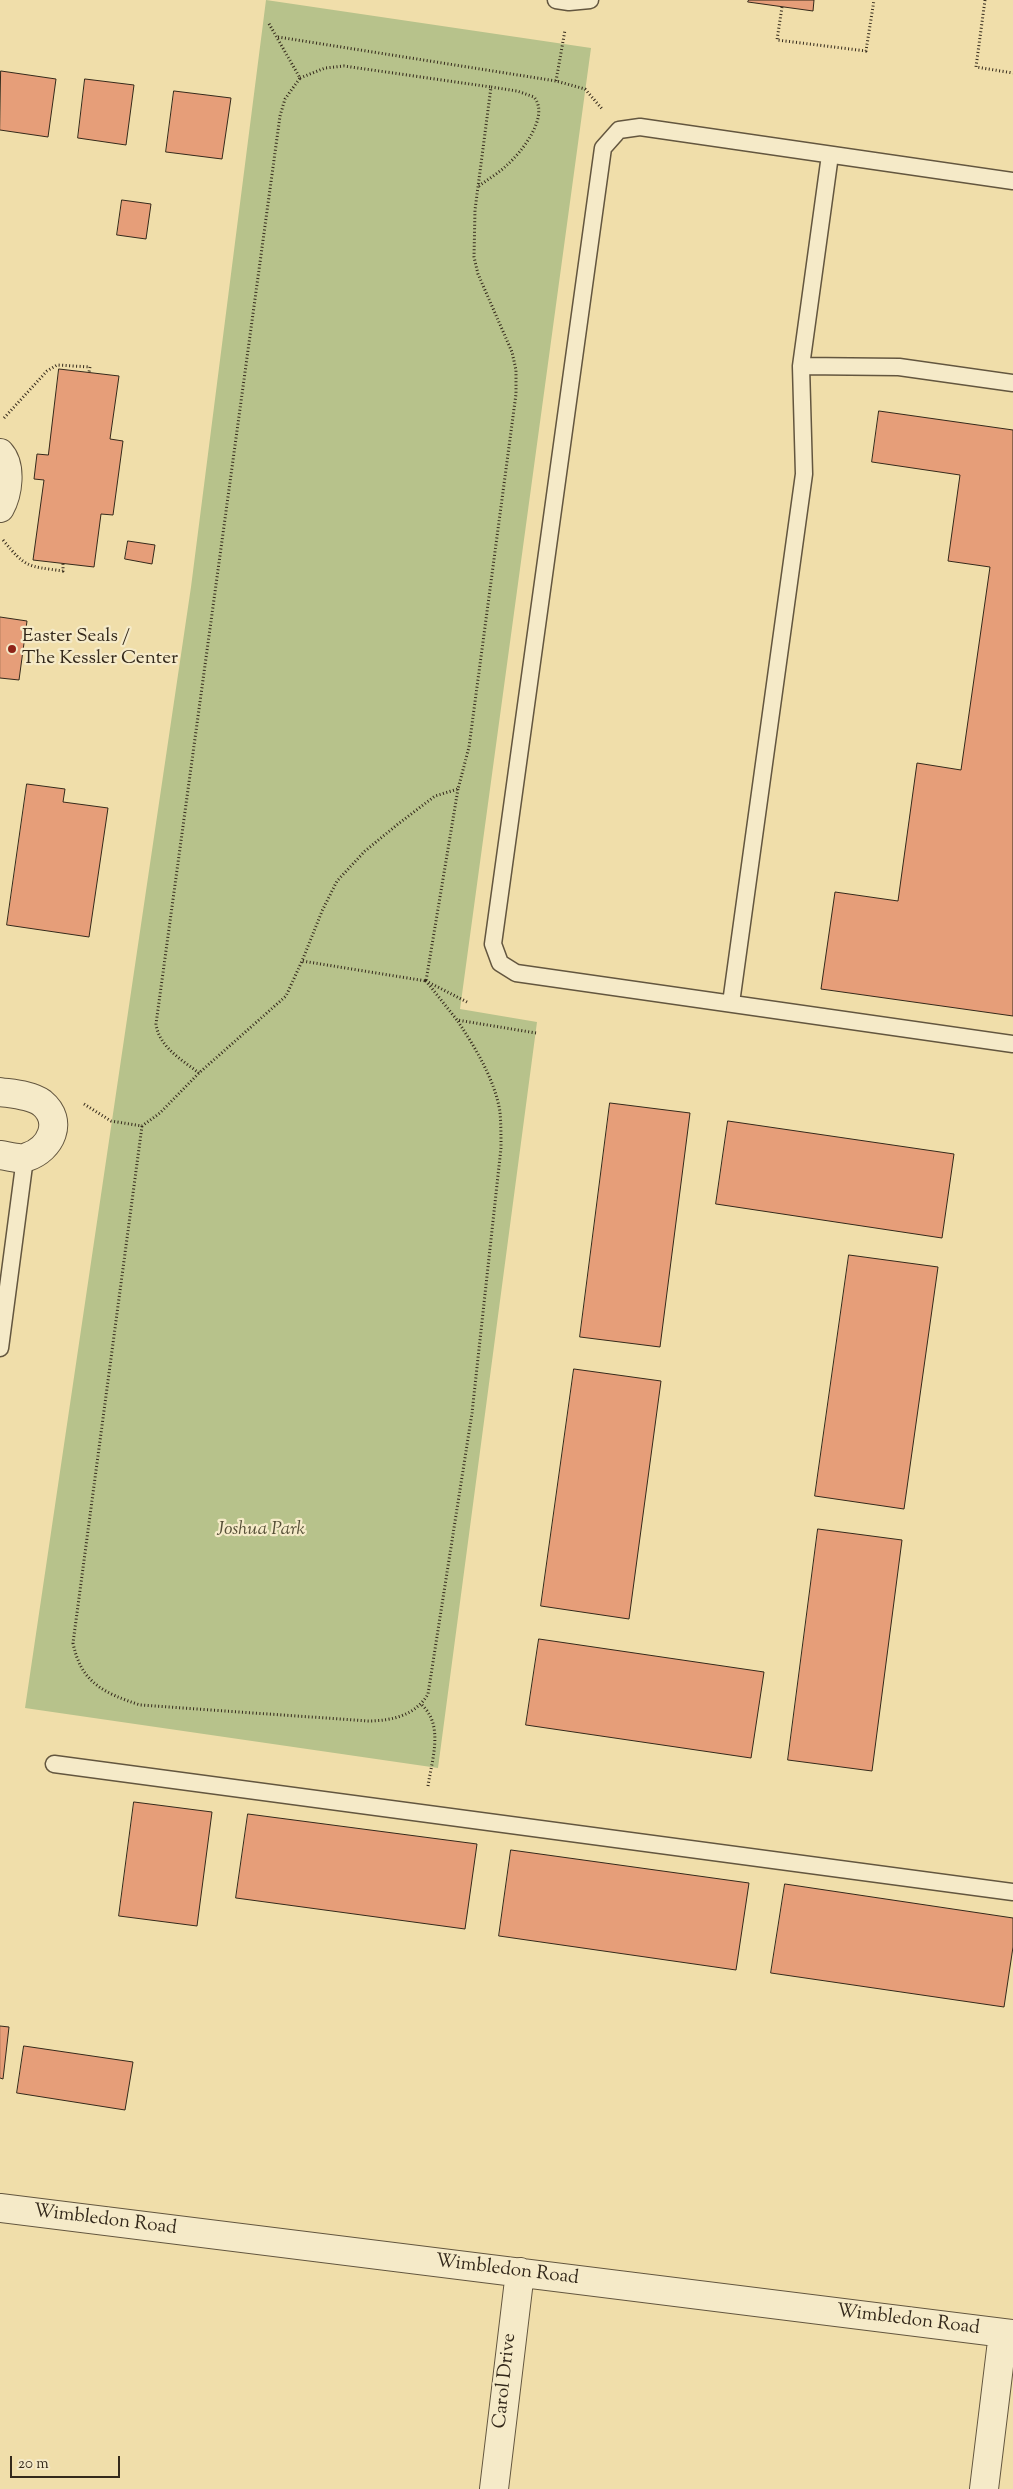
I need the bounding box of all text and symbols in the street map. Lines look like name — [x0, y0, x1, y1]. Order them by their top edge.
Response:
place label: Easter Seals / The Kessler Center — [22, 627, 178, 671]
marker: Easter Seals / The Kessler Center — [6, 643, 18, 655]
park label: Joshua Park — [217, 1520, 305, 1542]
street label: Wimbledon Road — [32, 2201, 178, 2241]
street label: Wimbledon Road — [434, 2251, 580, 2291]
street label: Wimbledon Road — [835, 2301, 981, 2341]
street label: Carol Drive — [490, 2332, 522, 2430]
scale bar — [12, 2446, 122, 2478]
text: 20 m — [18, 2454, 49, 2475]

